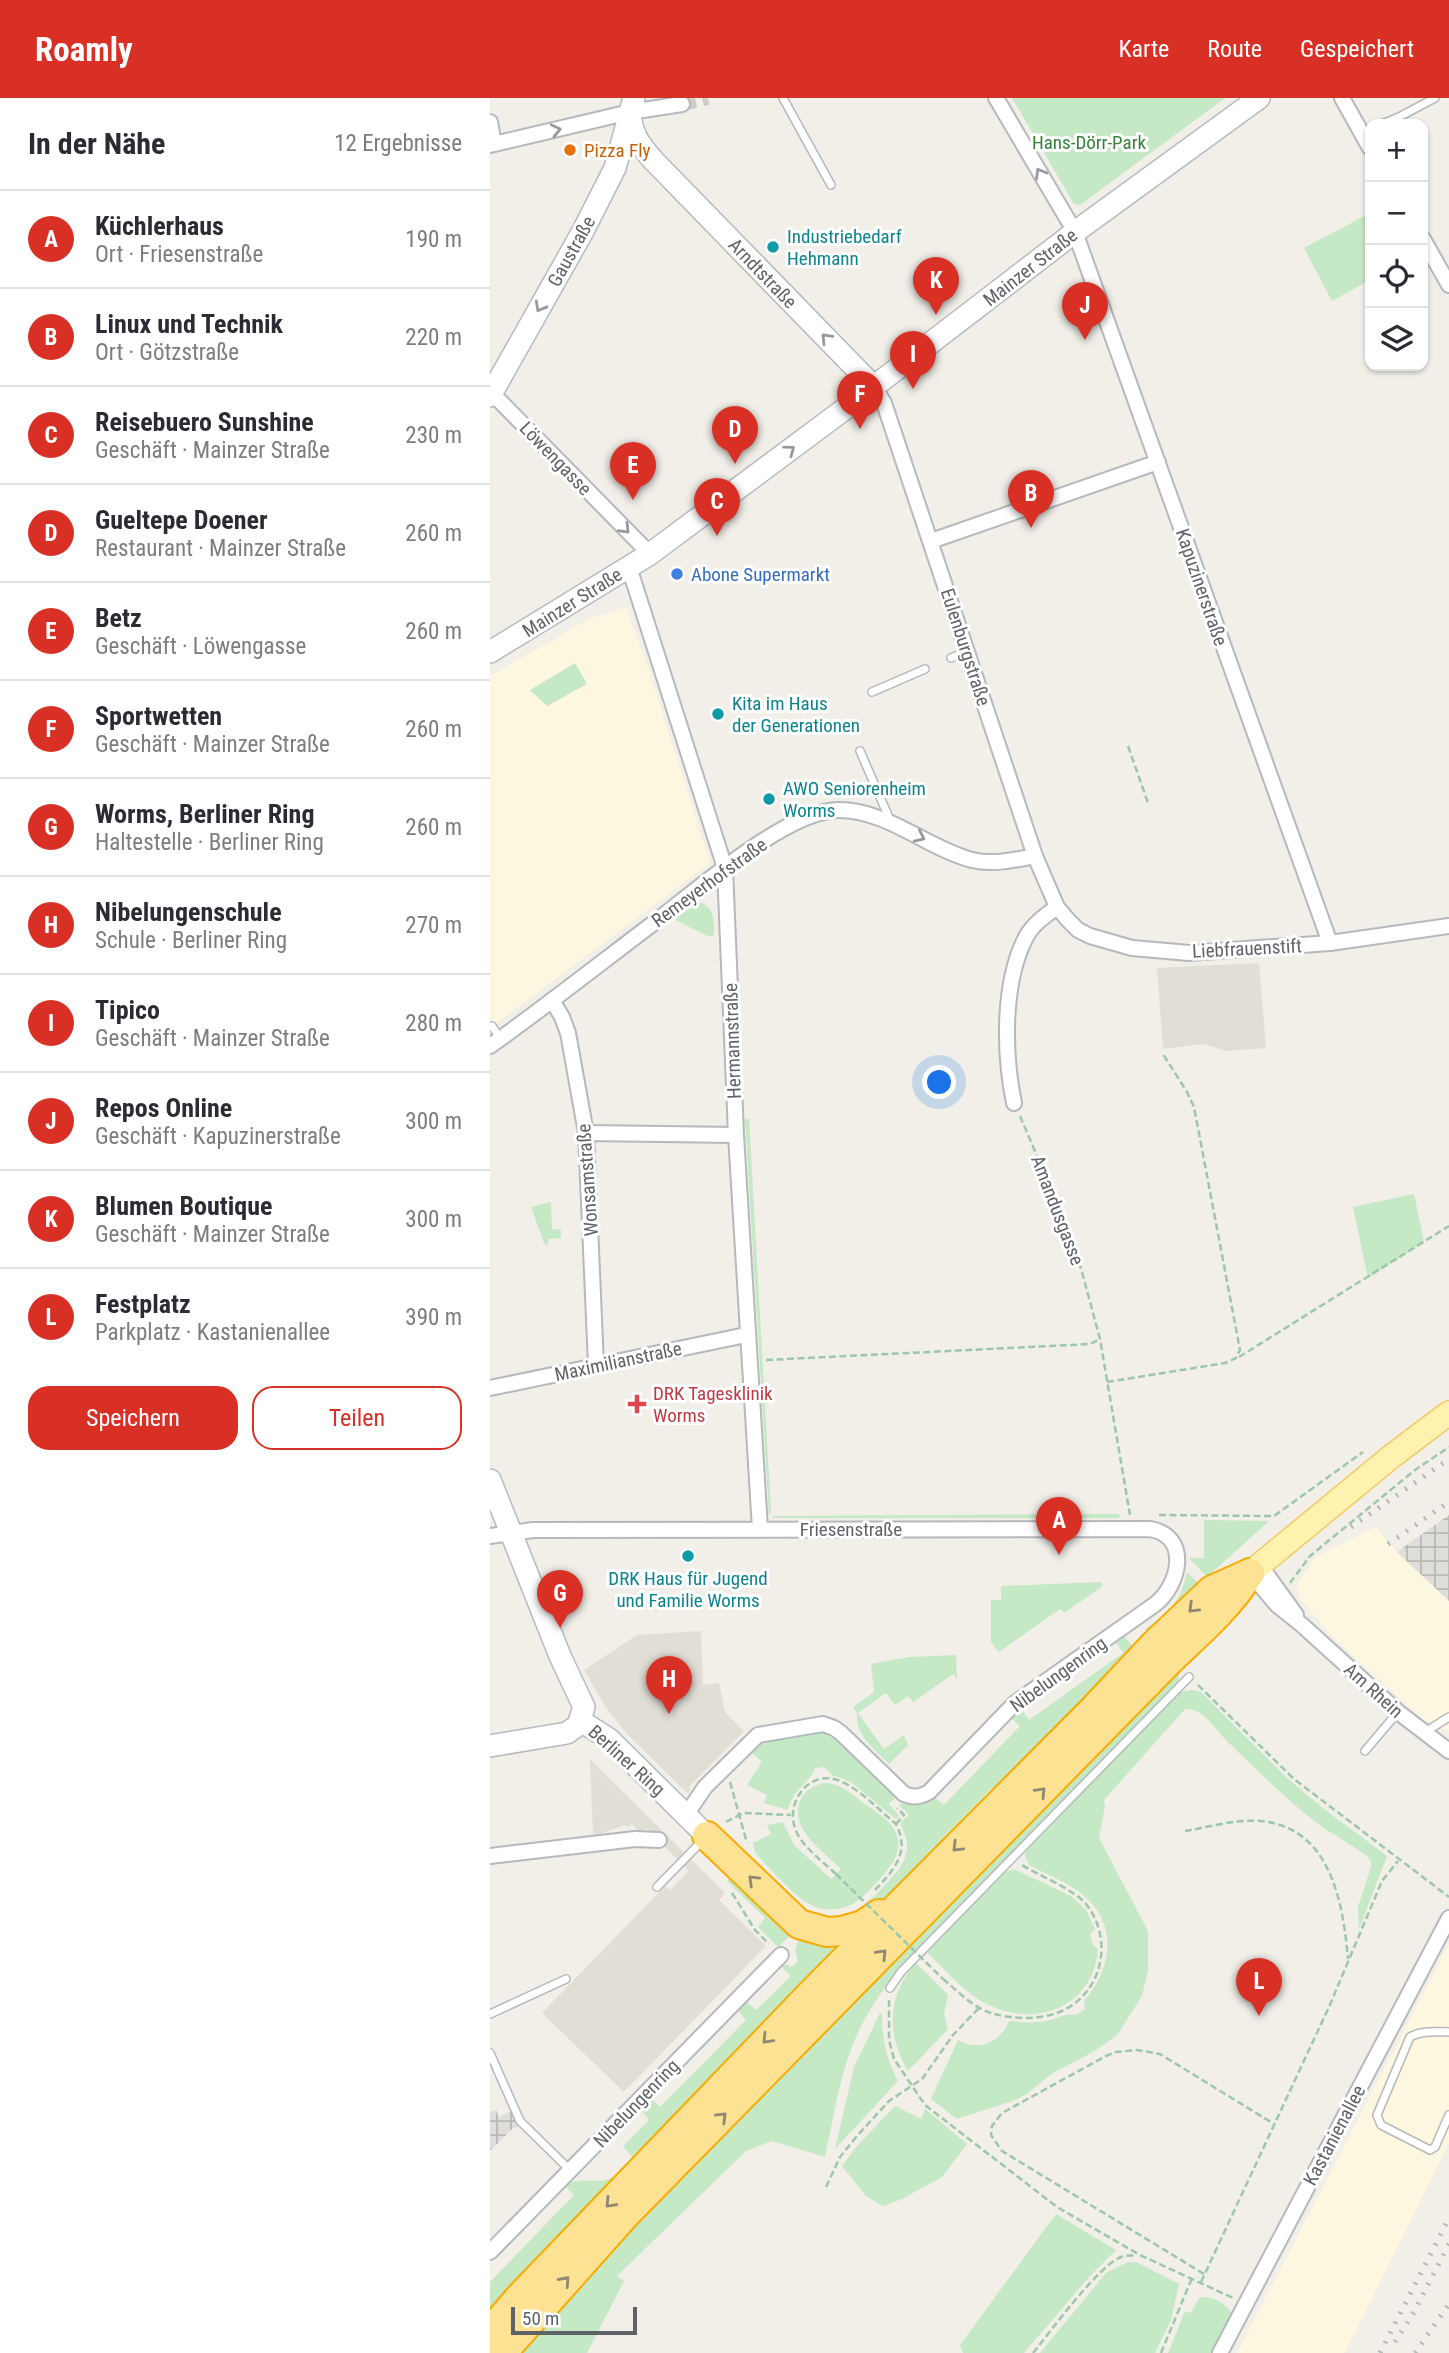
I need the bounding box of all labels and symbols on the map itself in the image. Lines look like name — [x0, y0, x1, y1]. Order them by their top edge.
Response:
one-way arrow — [550, 123, 562, 138]
park label: Hans-Dörr-Park — [1032, 131, 1146, 154]
place label: Pizza Fly — [584, 139, 651, 162]
marker: Pizza Fly — [562, 142, 578, 158]
one-way arrow — [1035, 168, 1048, 181]
street label: Gaustraße — [543, 212, 600, 291]
street label: Mainzer Straße — [979, 223, 1082, 311]
place label: Industriebedarf Hehmann — [787, 225, 902, 270]
street label: Arndtstraße — [724, 233, 802, 313]
marker: Industriebedarf Hehmann — [765, 239, 781, 255]
pin: K — [913, 257, 959, 315]
pin: J — [1062, 282, 1108, 340]
one-way arrow — [535, 299, 548, 312]
pin: I — [890, 331, 936, 389]
one-way arrow — [822, 334, 835, 347]
pin: F — [837, 371, 883, 429]
pin: D — [712, 406, 758, 464]
street label: Löwengasse — [515, 417, 597, 500]
pin: E — [610, 442, 656, 500]
one-way arrow — [782, 446, 795, 458]
pin: B — [1008, 470, 1054, 528]
pin: C — [694, 478, 740, 536]
one-way arrow — [617, 521, 630, 534]
street label: Kapuzinerstraße — [1171, 526, 1232, 649]
street label: Mainzer Straße — [518, 563, 626, 642]
place label: Abone Supermarkt — [691, 563, 830, 586]
marker: Abone Supermarkt — [669, 566, 685, 582]
street label: Eulenburgstraße — [936, 586, 995, 709]
place label: Kita im Haus der Generationen — [732, 692, 860, 737]
marker: Kita im Haus der Generationen — [710, 706, 726, 722]
place label: AWO Seniorenheim Worms — [783, 777, 926, 822]
marker: AWO Seniorenheim Worms — [761, 791, 777, 807]
one-way arrow — [913, 829, 925, 843]
street label: Remeyerhofstraße — [647, 833, 772, 932]
street label: Liebfrauenstift — [1192, 934, 1302, 963]
street label: Hermannstraße — [719, 983, 746, 1099]
your location — [922, 1065, 956, 1099]
street label: Wonsamstraße — [572, 1123, 603, 1237]
street label: Amandusgasse — [1026, 1152, 1089, 1268]
street label: Maximilianstraße — [552, 1337, 684, 1386]
place label: DRK Tagesklinik Worms — [653, 1382, 773, 1427]
marker: DRK Tagesklinik Worms — [627, 1394, 647, 1414]
pin: A — [1036, 1497, 1082, 1555]
street label: Friesenstraße — [800, 1518, 902, 1541]
marker: DRK Haus für Jugend und Familie Worms — [680, 1548, 696, 1564]
place label: DRK Haus für Jugend und Familie Worms — [608, 1567, 768, 1612]
pin: G — [537, 1570, 583, 1628]
one-way arrow — [1188, 1600, 1201, 1612]
street label: Nibelungenring — [1006, 1632, 1111, 1717]
pin: H — [646, 1656, 692, 1714]
street label: Am Rhein — [1339, 1658, 1408, 1723]
street label: Berliner Ring — [584, 1720, 670, 1801]
one-way arrow — [1032, 1787, 1045, 1800]
one-way arrow — [953, 1838, 966, 1851]
one-way arrow — [748, 1876, 761, 1889]
one-way arrow — [873, 1950, 886, 1963]
pin: L — [1236, 1958, 1282, 2016]
one-way arrow — [763, 2031, 776, 2044]
street label: Nibelungenring — [589, 2055, 684, 2152]
street label: Kastanienallee — [1298, 2081, 1370, 2189]
one-way arrow — [714, 2112, 727, 2125]
one-way arrow — [605, 2195, 618, 2208]
one-way arrow — [557, 2276, 569, 2289]
scale bar — [511, 2304, 637, 2336]

